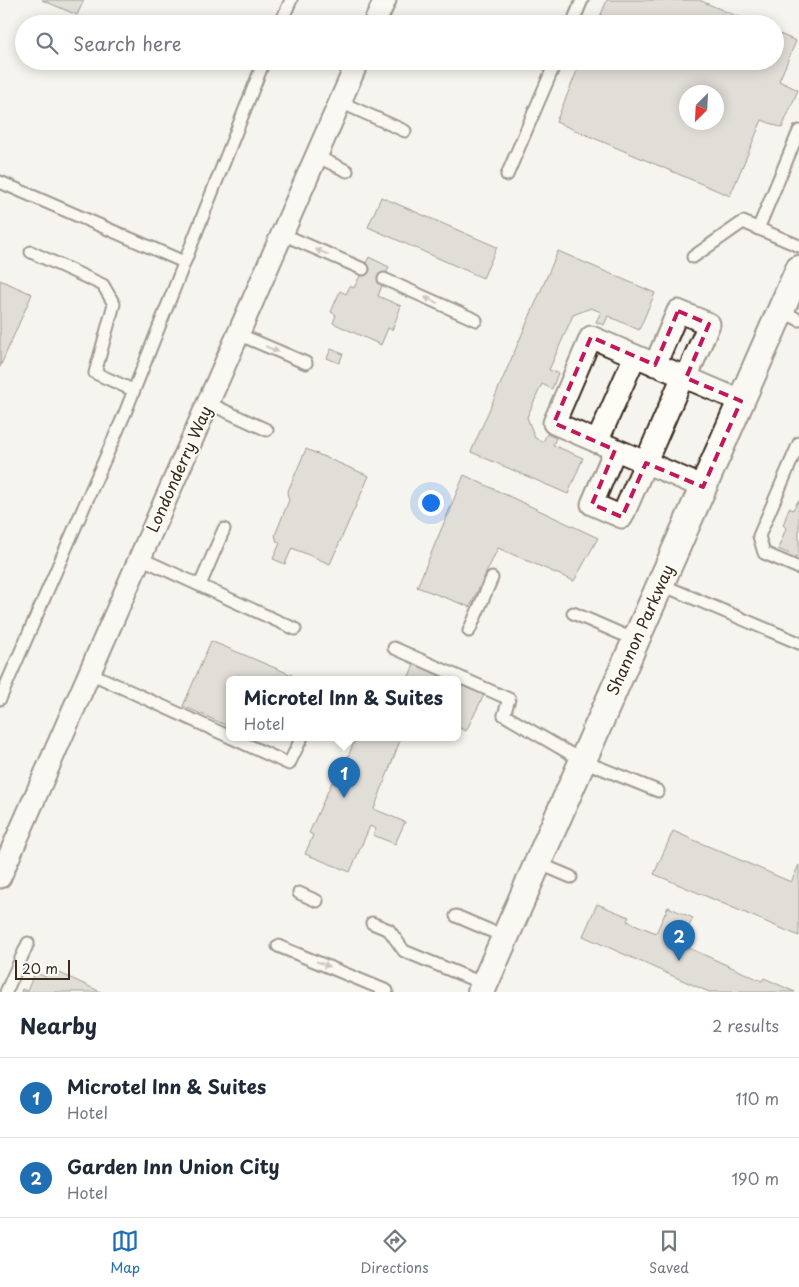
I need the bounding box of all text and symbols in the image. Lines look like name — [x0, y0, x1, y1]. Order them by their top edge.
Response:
search box — [15, 15, 784, 70]
icon: search — [33, 29, 61, 57]
text: Search here — [73, 29, 182, 57]
north arrow — [679, 85, 724, 130]
one-way arrow — [315, 247, 330, 255]
one-way arrow — [424, 296, 438, 304]
one-way arrow — [265, 345, 279, 353]
street label: Londonderry Way — [139, 401, 217, 536]
your location — [418, 490, 444, 516]
street label: Shannon Parkway — [599, 560, 679, 699]
popup — [226, 676, 461, 741]
text: Microtel Inn & Suites — [244, 683, 443, 711]
text: Hotel — [244, 711, 285, 735]
pin: 1 — [328, 757, 360, 798]
pin: 2 — [663, 920, 695, 961]
scale bar — [15, 957, 70, 980]
text: 20 m — [22, 958, 58, 979]
one-way arrow — [316, 961, 330, 969]
text: Nearby — [20, 1009, 97, 1041]
text: 2 results — [712, 1013, 779, 1037]
text: Microtel Inn & Suites — [67, 1072, 266, 1100]
text: 1 — [32, 1086, 40, 1110]
text: 110 m — [736, 1086, 779, 1110]
text: Hotel — [67, 1100, 108, 1124]
text: Garden Inn Union City — [67, 1152, 280, 1180]
text: 2 — [30, 1166, 42, 1190]
text: 190 m — [731, 1166, 779, 1190]
text: Hotel — [67, 1180, 108, 1204]
tab: Map — [110, 1227, 140, 1278]
tab: Directions — [361, 1227, 429, 1278]
tab: Saved — [649, 1227, 689, 1278]

